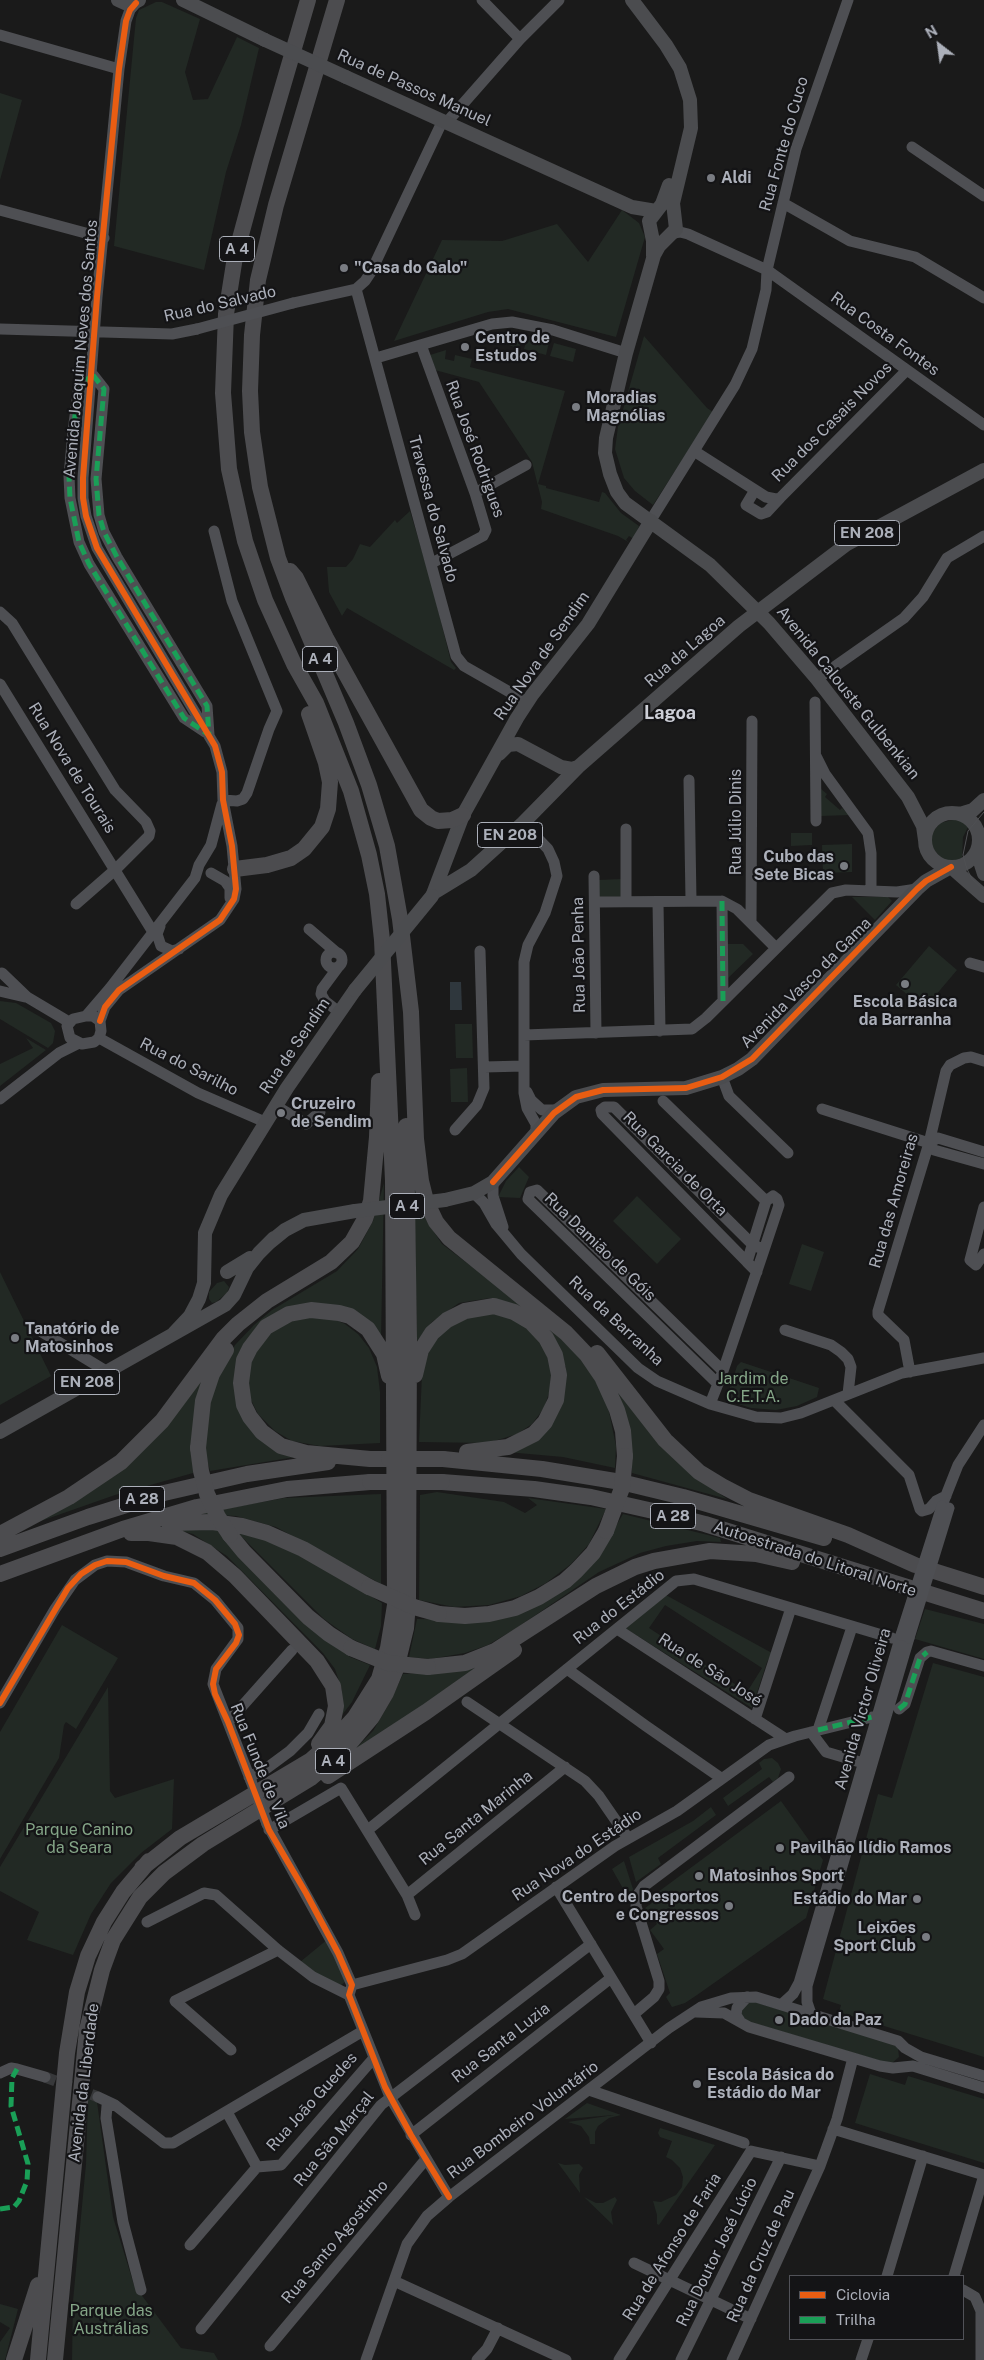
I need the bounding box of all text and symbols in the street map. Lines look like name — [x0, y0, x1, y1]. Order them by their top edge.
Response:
north arrow — [914, 20, 964, 70]
text: N — [923, 22, 940, 42]
street label: Rua de Passos Manuel — [334, 45, 494, 131]
street label: Rua Fonte do Cuco — [756, 74, 812, 214]
place label: Aldi — [721, 168, 751, 188]
marker: Aldi — [705, 172, 717, 184]
street label: Avenida Joaquim Neves dos Santos — [60, 219, 102, 479]
road number: A 4 — [220, 236, 254, 262]
place label: "Casa do Galo" — [354, 258, 468, 278]
marker: "Casa do Galo" — [338, 262, 350, 274]
street label: Rua do Salvado — [162, 282, 278, 326]
street label: Rua Costa Fontes — [827, 288, 943, 380]
place label: Centro de Estudos — [475, 328, 550, 366]
marker: Centro de Estudos — [459, 341, 471, 353]
street label: Rua dos Casais Novos — [768, 358, 896, 486]
street label: Rua José Rodrigues — [441, 378, 509, 520]
place label: Moradias Magnólias — [586, 388, 665, 426]
marker: Moradias Magnólias — [570, 401, 582, 413]
street label: Travessa do Salvado — [404, 433, 462, 585]
road number: EN 208 — [834, 520, 900, 546]
street label: Rua Nova de Sendim — [490, 588, 594, 724]
street label: Avenida Calouste Gulbenkian — [772, 603, 924, 783]
street label: Rua da Lagoa — [641, 611, 729, 691]
road number: A 4 — [302, 646, 338, 672]
street label: Rua Nova de Tourais — [24, 699, 120, 837]
district label: Lagoa — [644, 702, 696, 724]
street label: Rua Júlio Dinis — [726, 769, 746, 875]
road number: EN 208 — [478, 822, 542, 848]
place label: Cubo das Sete Bicas — [753, 847, 834, 885]
marker: Cubo das Sete Bicas — [838, 860, 850, 872]
street label: Rua João Penha — [568, 897, 590, 1013]
street label: Avenida Vasco da Gama — [737, 914, 875, 1052]
marker: Escola Básica da Barranha — [899, 978, 911, 990]
place label: Escola Básica da Barranha — [853, 992, 957, 1030]
street label: Rua de Sendim — [256, 994, 334, 1098]
street label: Rua do Sarilho — [136, 1034, 242, 1100]
place label: Cruzeiro de Sendim — [291, 1094, 372, 1132]
marker: Cruzeiro de Sendim — [275, 1107, 287, 1119]
street label: Rua Garcia de Orta — [619, 1108, 731, 1220]
street label: Rua das Amoreiras — [866, 1131, 922, 1271]
street label: Rua Damião de Góis — [540, 1189, 660, 1305]
road number: A 4 — [390, 1194, 424, 1218]
street label: Rua da Barranha — [565, 1272, 667, 1370]
place label: Tanatório de Matosinhos — [25, 1319, 119, 1357]
marker: Tanatório de Matosinhos — [9, 1332, 21, 1344]
park label: Jardim de C.E.T.A. — [717, 1369, 789, 1407]
road number: EN 208 — [54, 1370, 120, 1394]
road number: A 28 — [120, 1486, 164, 1512]
road number: A 28 — [650, 1504, 696, 1528]
street label: Autoestrada do Litoral Norte — [711, 1517, 919, 1601]
street label: Rua do Estádio — [570, 1565, 668, 1649]
street label: Avenida Victor Oliveira — [831, 1626, 895, 1792]
street label: Rua de São José — [654, 1629, 766, 1711]
street label: Rua Funde de Vila — [226, 1700, 294, 1832]
road number: A 4 — [316, 1748, 350, 1774]
street label: Rua Santa Marinha — [415, 1766, 537, 1870]
street label: Rua Nova do Estádio — [509, 1805, 645, 1905]
park label: Parque Canino da Seara — [25, 1820, 133, 1858]
place label: Pavilhão Ilídio Ramos — [790, 1838, 951, 1858]
marker: Pavilhão Ilídio Ramos — [774, 1842, 786, 1854]
place label: Matosinhos Sport — [709, 1866, 844, 1886]
marker: Matosinhos Sport — [693, 1870, 705, 1882]
place label: Centro de Desportos e Congressos — [562, 1887, 719, 1925]
place label: Estádio do Mar — [793, 1889, 907, 1909]
marker: Estádio do Mar — [911, 1893, 923, 1905]
marker: Centro de Desportos e Congressos — [723, 1900, 735, 1912]
place label: Leixões Sport Club — [833, 1918, 916, 1956]
marker: Leixões Sport Club — [920, 1931, 932, 1943]
street label: Rua Santa Luzia — [448, 1999, 554, 2087]
street label: Avenida da Liberdade — [65, 2002, 103, 2164]
place label: Dado da Paz — [789, 2010, 882, 2030]
marker: Dado da Paz — [773, 2014, 785, 2026]
street label: Rua João Guedes — [263, 2049, 361, 2155]
street label: Rua Bombeiro Voluntário — [444, 2057, 602, 2183]
place label: Escola Básica do Estádio do Mar — [707, 2065, 834, 2103]
marker: Escola Básica do Estádio do Mar — [691, 2078, 703, 2090]
street label: Rua São Marçal — [290, 2088, 378, 2190]
street label: Rua de Afonso de Faria — [619, 2169, 725, 2325]
street label: Rua Doutor José Lúcio — [672, 2174, 762, 2330]
street label: Rua Santo Agostinho — [278, 2176, 392, 2308]
street label: Rua da Cruz de Pau — [723, 2186, 799, 2326]
legend — [789, 2275, 964, 2340]
text: Ciclovia — [836, 2286, 890, 2303]
park label: Parque das Austrálias — [69, 2301, 153, 2339]
text: Trilha — [836, 2311, 875, 2328]

